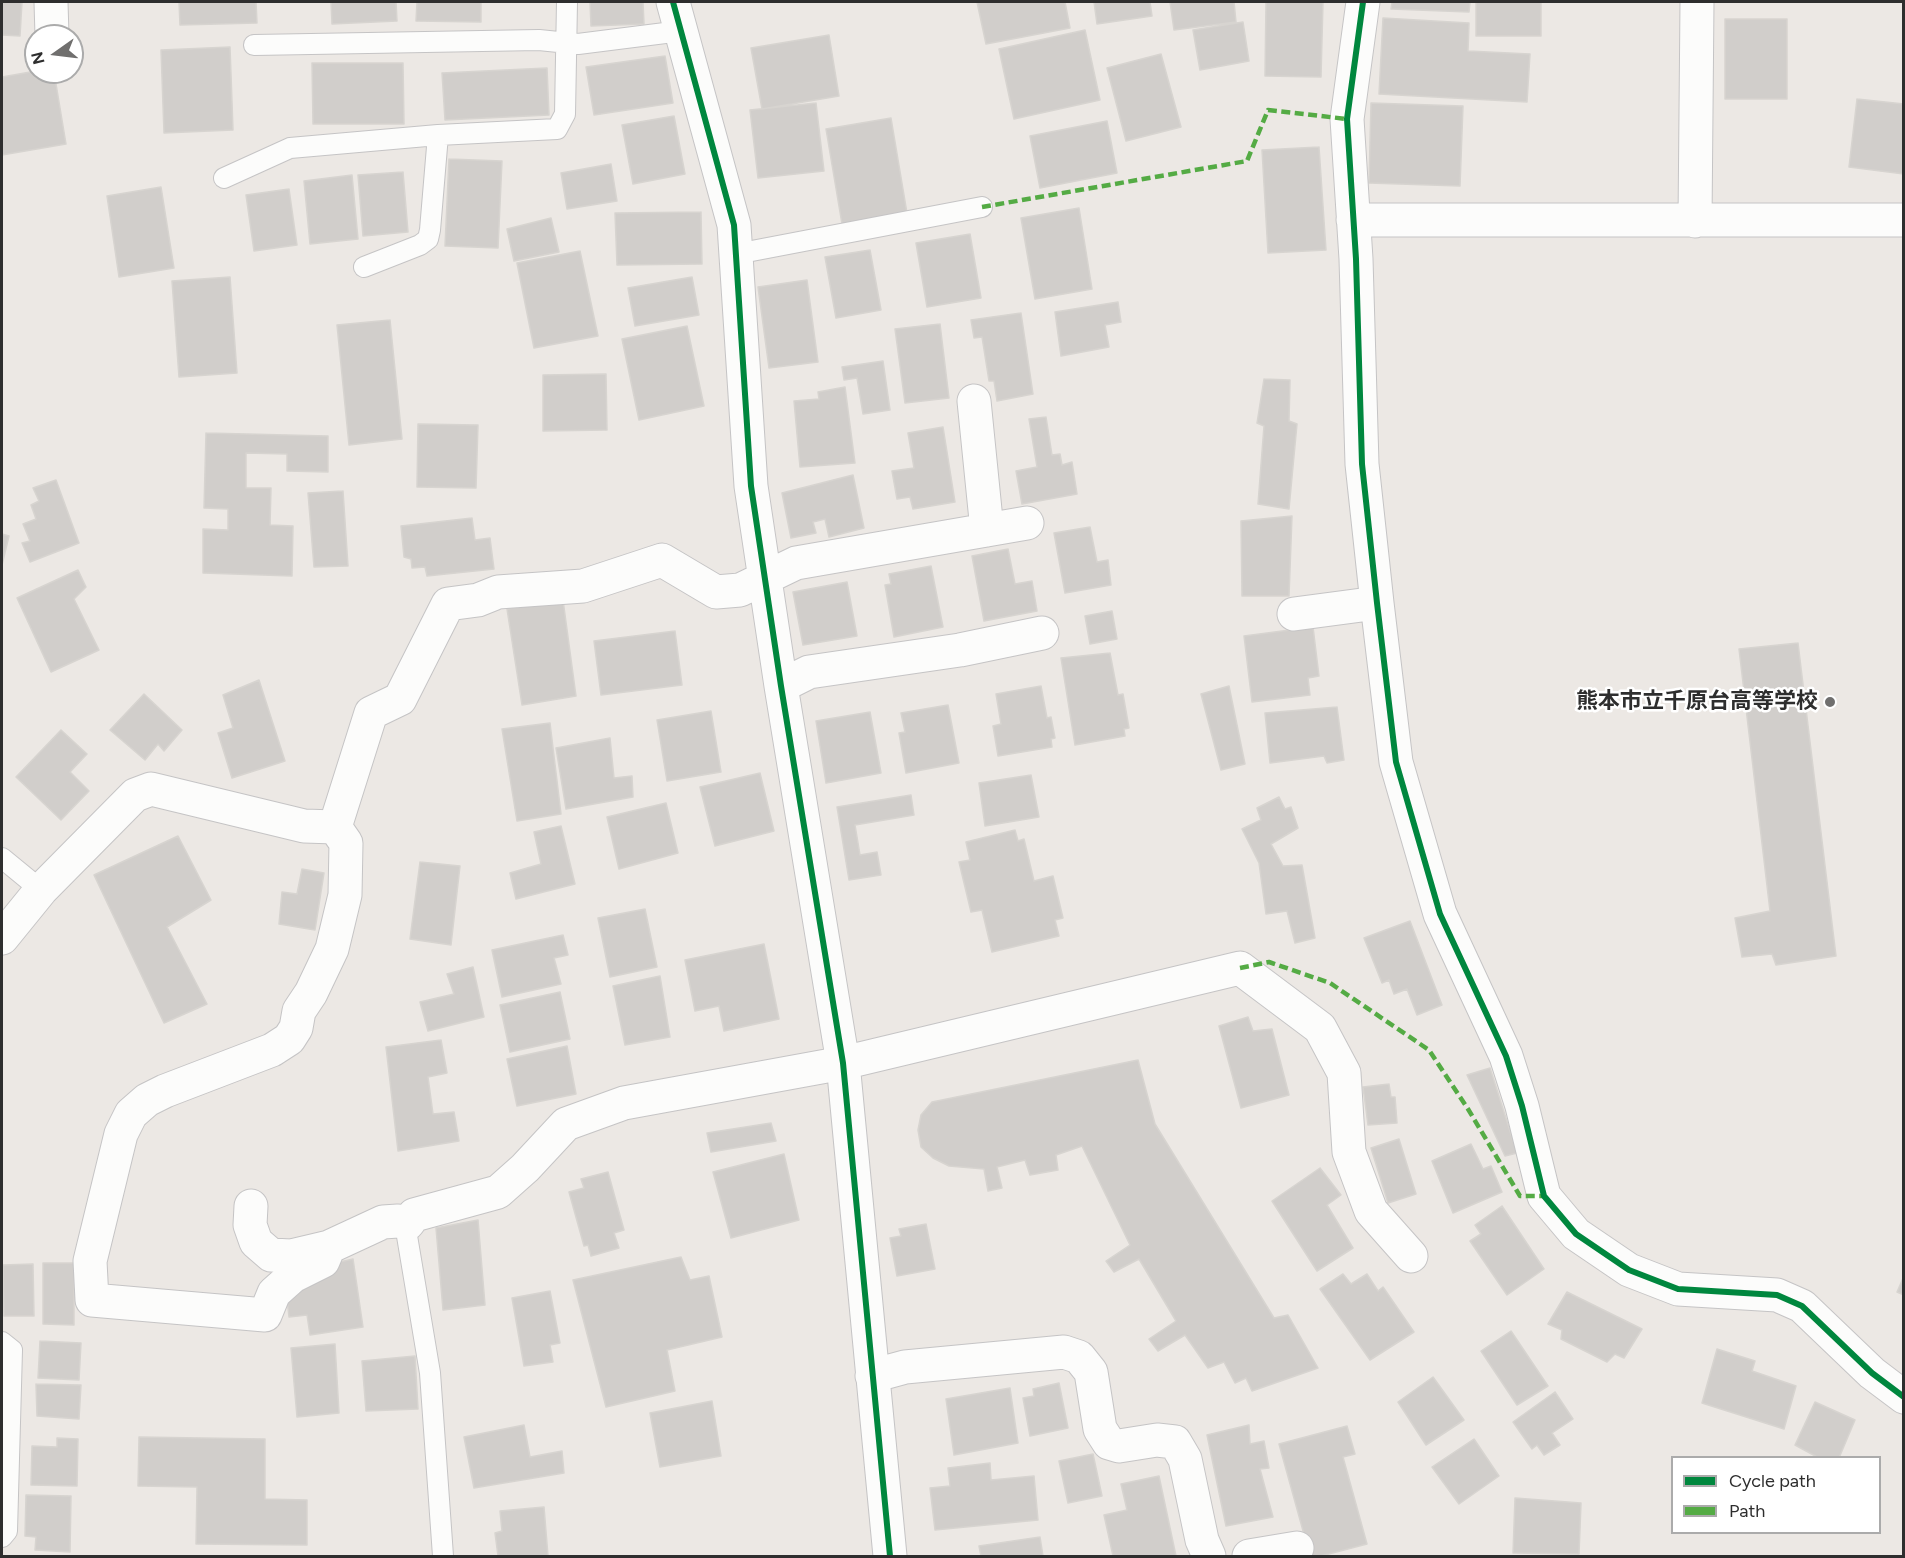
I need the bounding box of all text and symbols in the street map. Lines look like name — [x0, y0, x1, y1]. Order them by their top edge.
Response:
north arrow — [24, 24, 84, 84]
text: N — [27, 50, 49, 66]
place label: 熊本市立千原台高等学校 — [1576, 689, 1818, 715]
marker: 熊本市立千原台高等学校 — [1823, 695, 1837, 709]
legend — [1671, 1456, 1881, 1534]
text: Cycle path — [1729, 1470, 1816, 1492]
text: Path — [1729, 1500, 1765, 1522]

